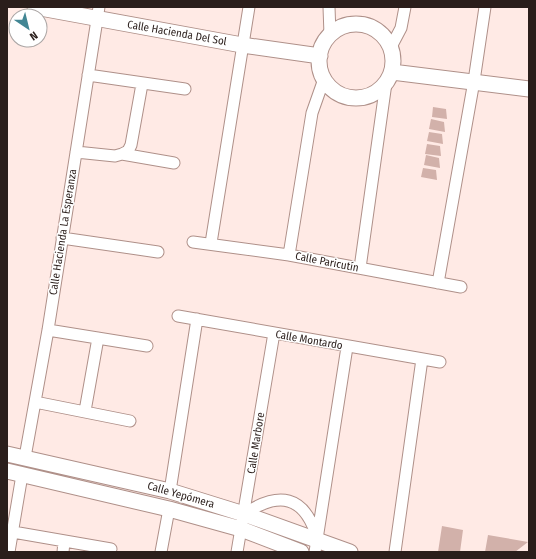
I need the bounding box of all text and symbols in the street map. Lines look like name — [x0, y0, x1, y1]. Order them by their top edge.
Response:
north arrow — [8, 8, 48, 48]
street label: Calle Hacienda Del Sol — [126, 18, 228, 48]
text: N — [27, 29, 40, 43]
street label: Calle Hacienda La Esperanza — [47, 168, 79, 296]
street label: Calle Paricutín — [294, 249, 360, 275]
street label: Calle Montardo — [274, 328, 344, 352]
street label: Calle Marbore — [245, 411, 267, 475]
street label: Calle Yepómera — [146, 479, 216, 511]

